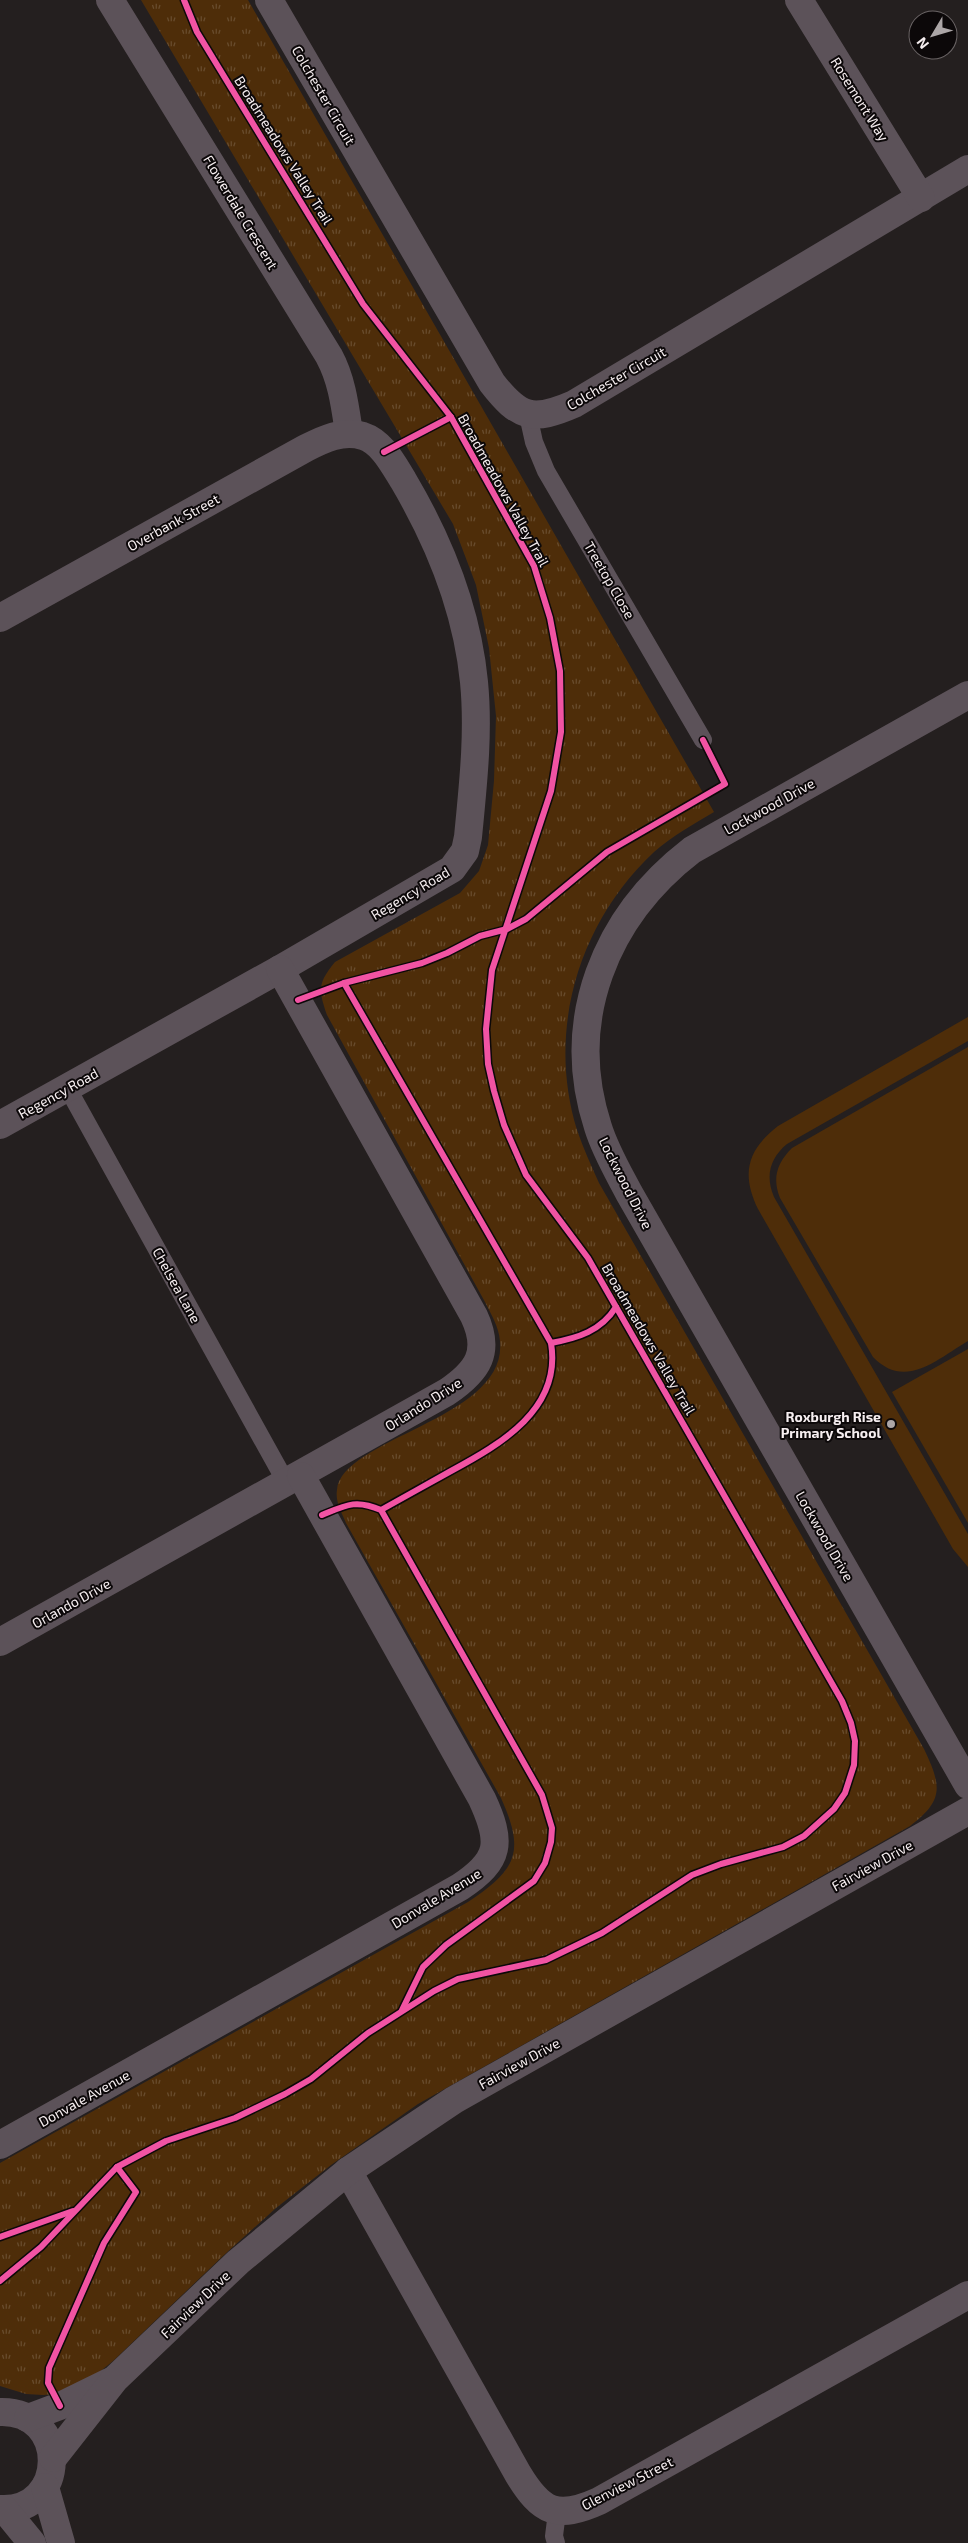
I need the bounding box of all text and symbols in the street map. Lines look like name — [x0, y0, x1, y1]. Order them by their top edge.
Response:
north arrow — [908, 10, 958, 60]
text: N — [913, 34, 932, 53]
street label: Colchester Circuit — [289, 42, 359, 148]
street label: Rosemont Way — [827, 54, 893, 145]
street label: Broadmeadows Valley Trail — [231, 73, 337, 228]
street label: Flowerdale Crescent — [200, 152, 282, 272]
street label: Colchester Circuit — [563, 343, 669, 413]
street label: Broadmeadows Valley Trail — [455, 411, 554, 570]
street label: Overbank Street — [124, 490, 222, 554]
street label: Treetop Close — [581, 538, 639, 622]
street label: Lockwood Drive — [721, 774, 817, 838]
street label: Regency Road — [368, 863, 452, 923]
street label: Regency Road — [15, 1064, 101, 1122]
street label: Lockwood Drive — [596, 1134, 656, 1232]
street label: Chelsea Lane — [149, 1244, 205, 1326]
street label: Broadmeadows Valley Trail — [599, 1260, 700, 1418]
street label: Orlando Drive — [381, 1374, 465, 1434]
place label: Roxburgh Rise Primary School — [781, 1408, 881, 1441]
marker: Roxburgh Rise Primary School — [885, 1418, 897, 1430]
street label: Lockwood Drive — [792, 1488, 858, 1584]
street label: Orlando Drive — [29, 1574, 113, 1632]
street label: Fairview Drive — [829, 1836, 915, 1894]
street label: Donvale Avenue — [388, 1864, 484, 1932]
street label: Fairview Drive — [476, 2034, 562, 2092]
street label: Donvale Avenue — [35, 2066, 133, 2130]
street label: Fairview Drive — [157, 2267, 233, 2341]
street label: Glenview Street — [578, 2453, 676, 2513]

